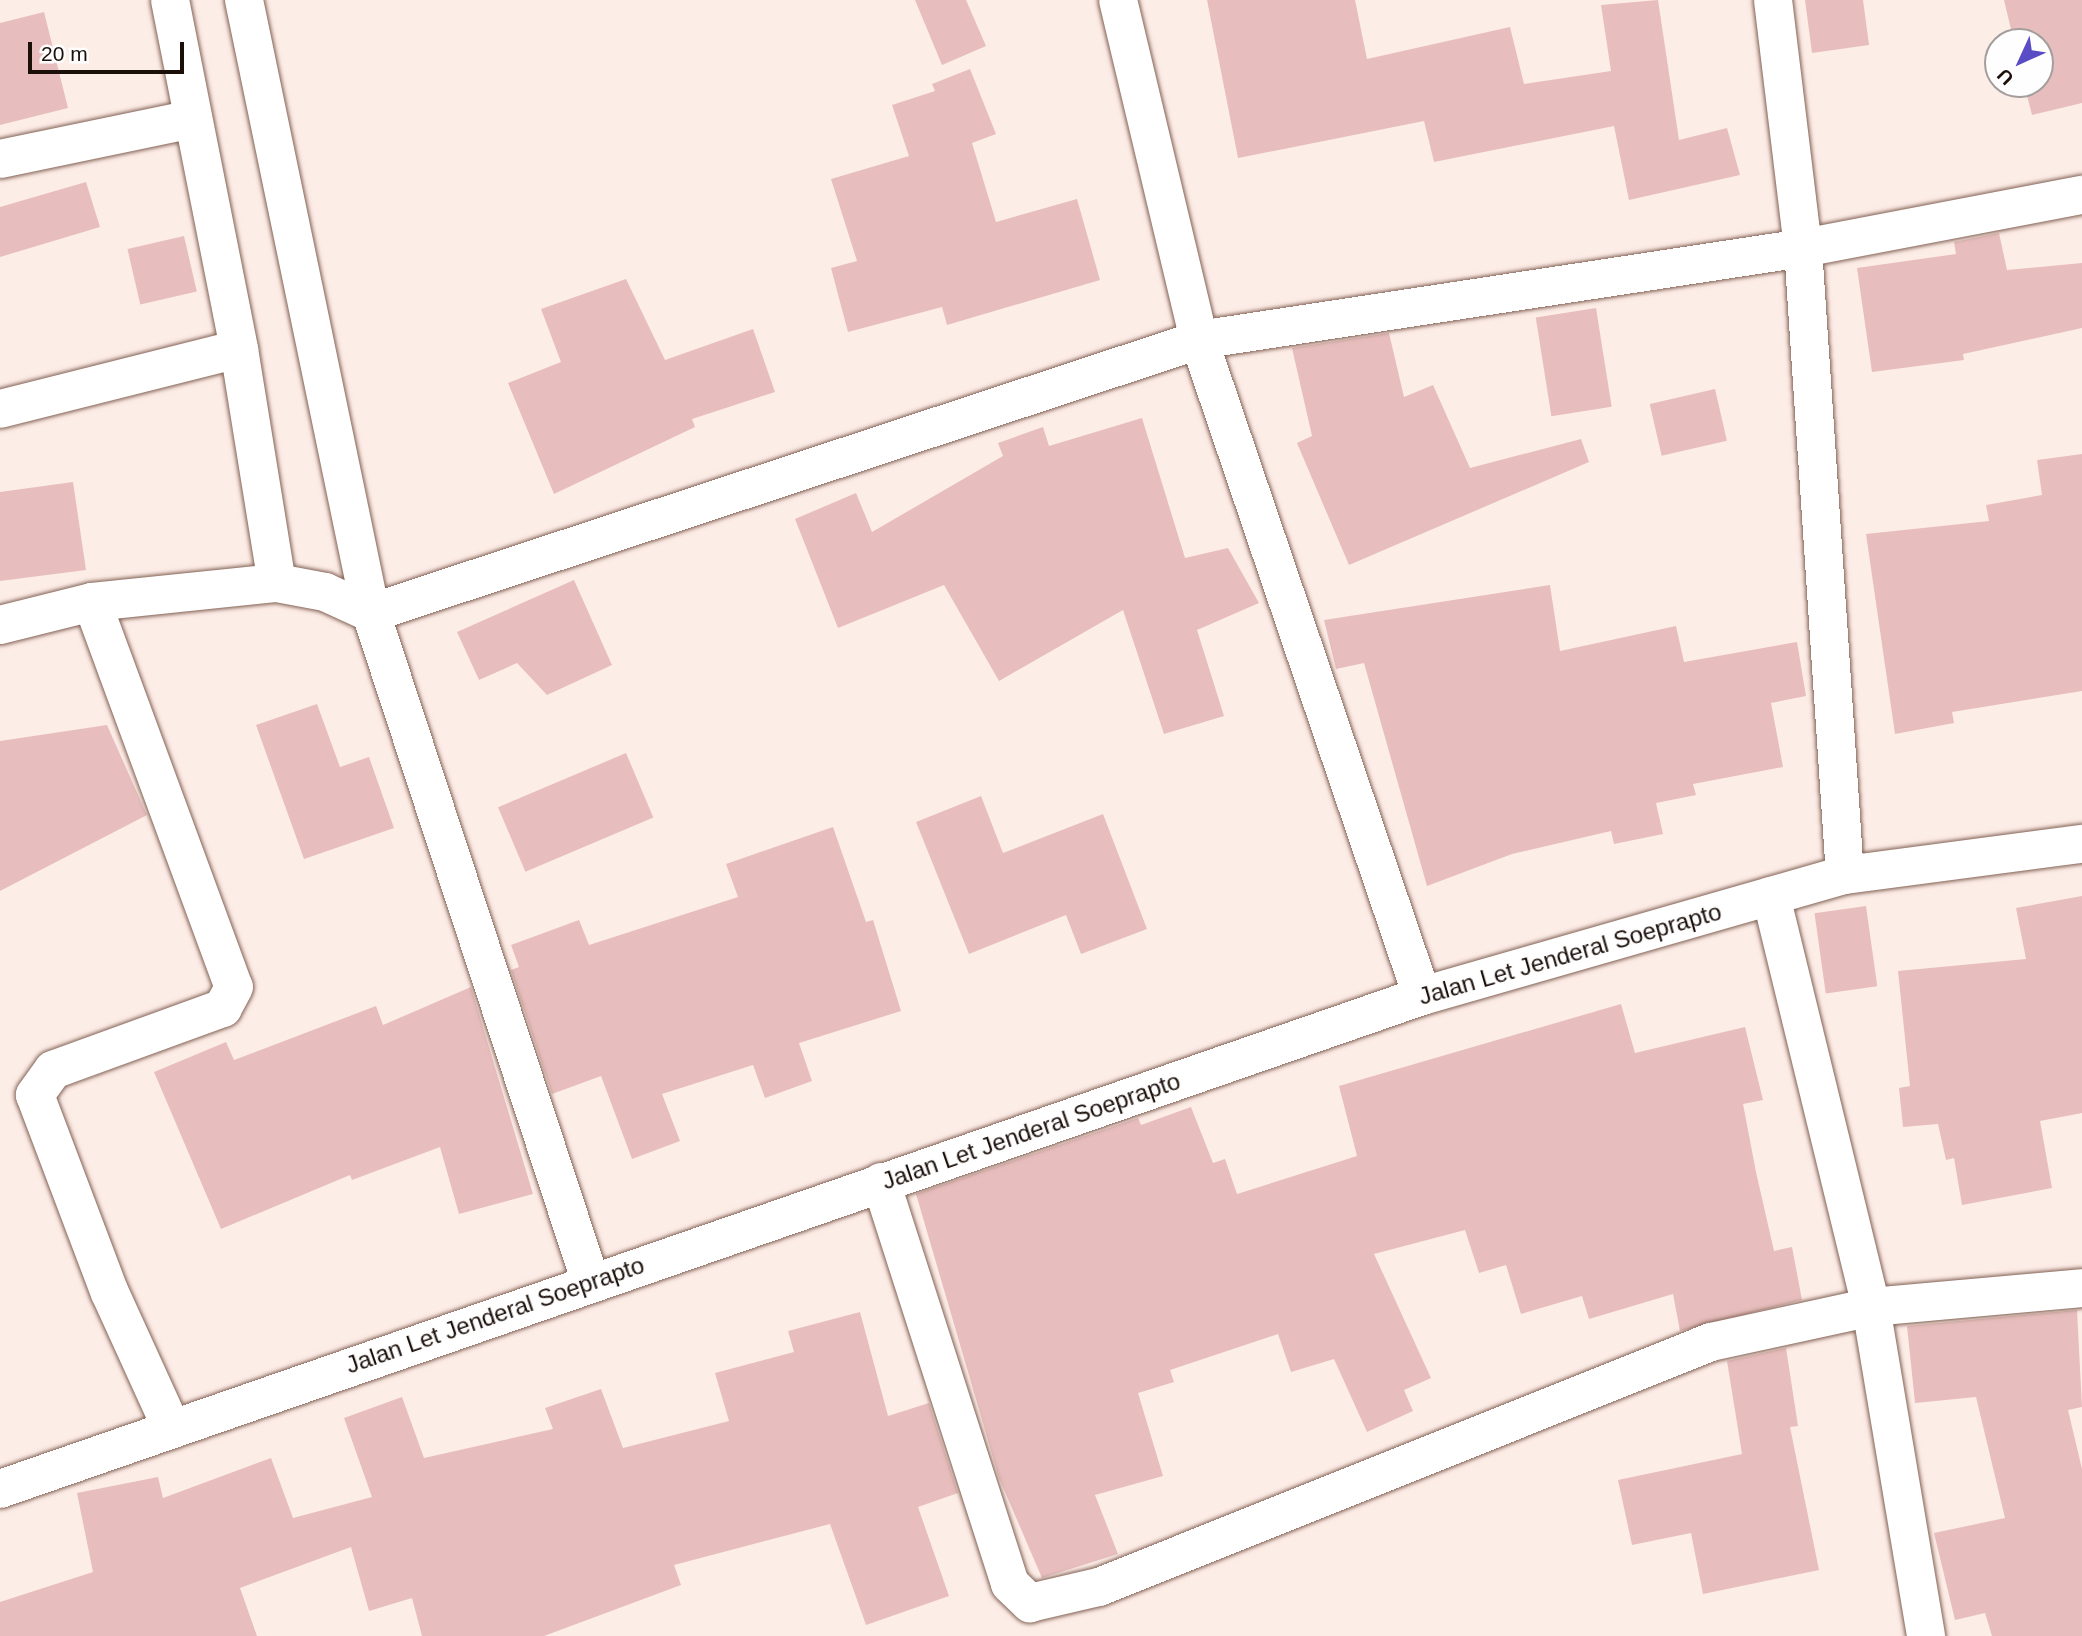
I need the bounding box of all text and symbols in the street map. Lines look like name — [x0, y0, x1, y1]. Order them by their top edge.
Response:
scale bar — [32, 28, 187, 72]
north arrow — [1984, 28, 2054, 98]
text: 20 m — [41, 42, 88, 65]
text: U — [1993, 65, 2017, 89]
street label: Jalan Let Jenderal Soeprapto — [1415, 897, 1725, 1011]
street label: Jalan Let Jenderal Soeprapto — [878, 1066, 1184, 1196]
street label: Jalan Let Jenderal Soeprapto — [342, 1250, 648, 1380]

